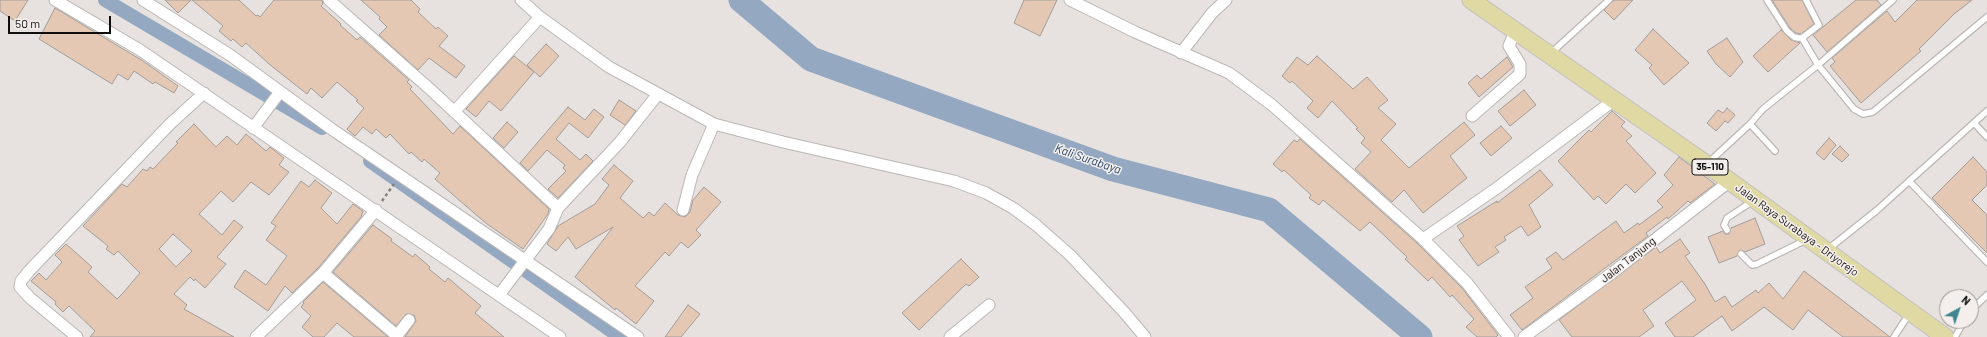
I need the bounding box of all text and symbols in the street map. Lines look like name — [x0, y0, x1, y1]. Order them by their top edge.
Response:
scale bar — [10, 8, 113, 34]
text: 50 m — [15, 16, 40, 30]
water label: Kali Surabaya — [1053, 141, 1123, 177]
road number: 35-110 — [1692, 159, 1728, 175]
street label: Jalan Raya Surabaya - Driyorejo — [1733, 181, 1861, 279]
street label: Jalan Tanjung — [1598, 234, 1658, 286]
north arrow — [1939, 289, 1979, 329]
text: N — [1959, 293, 1973, 308]

